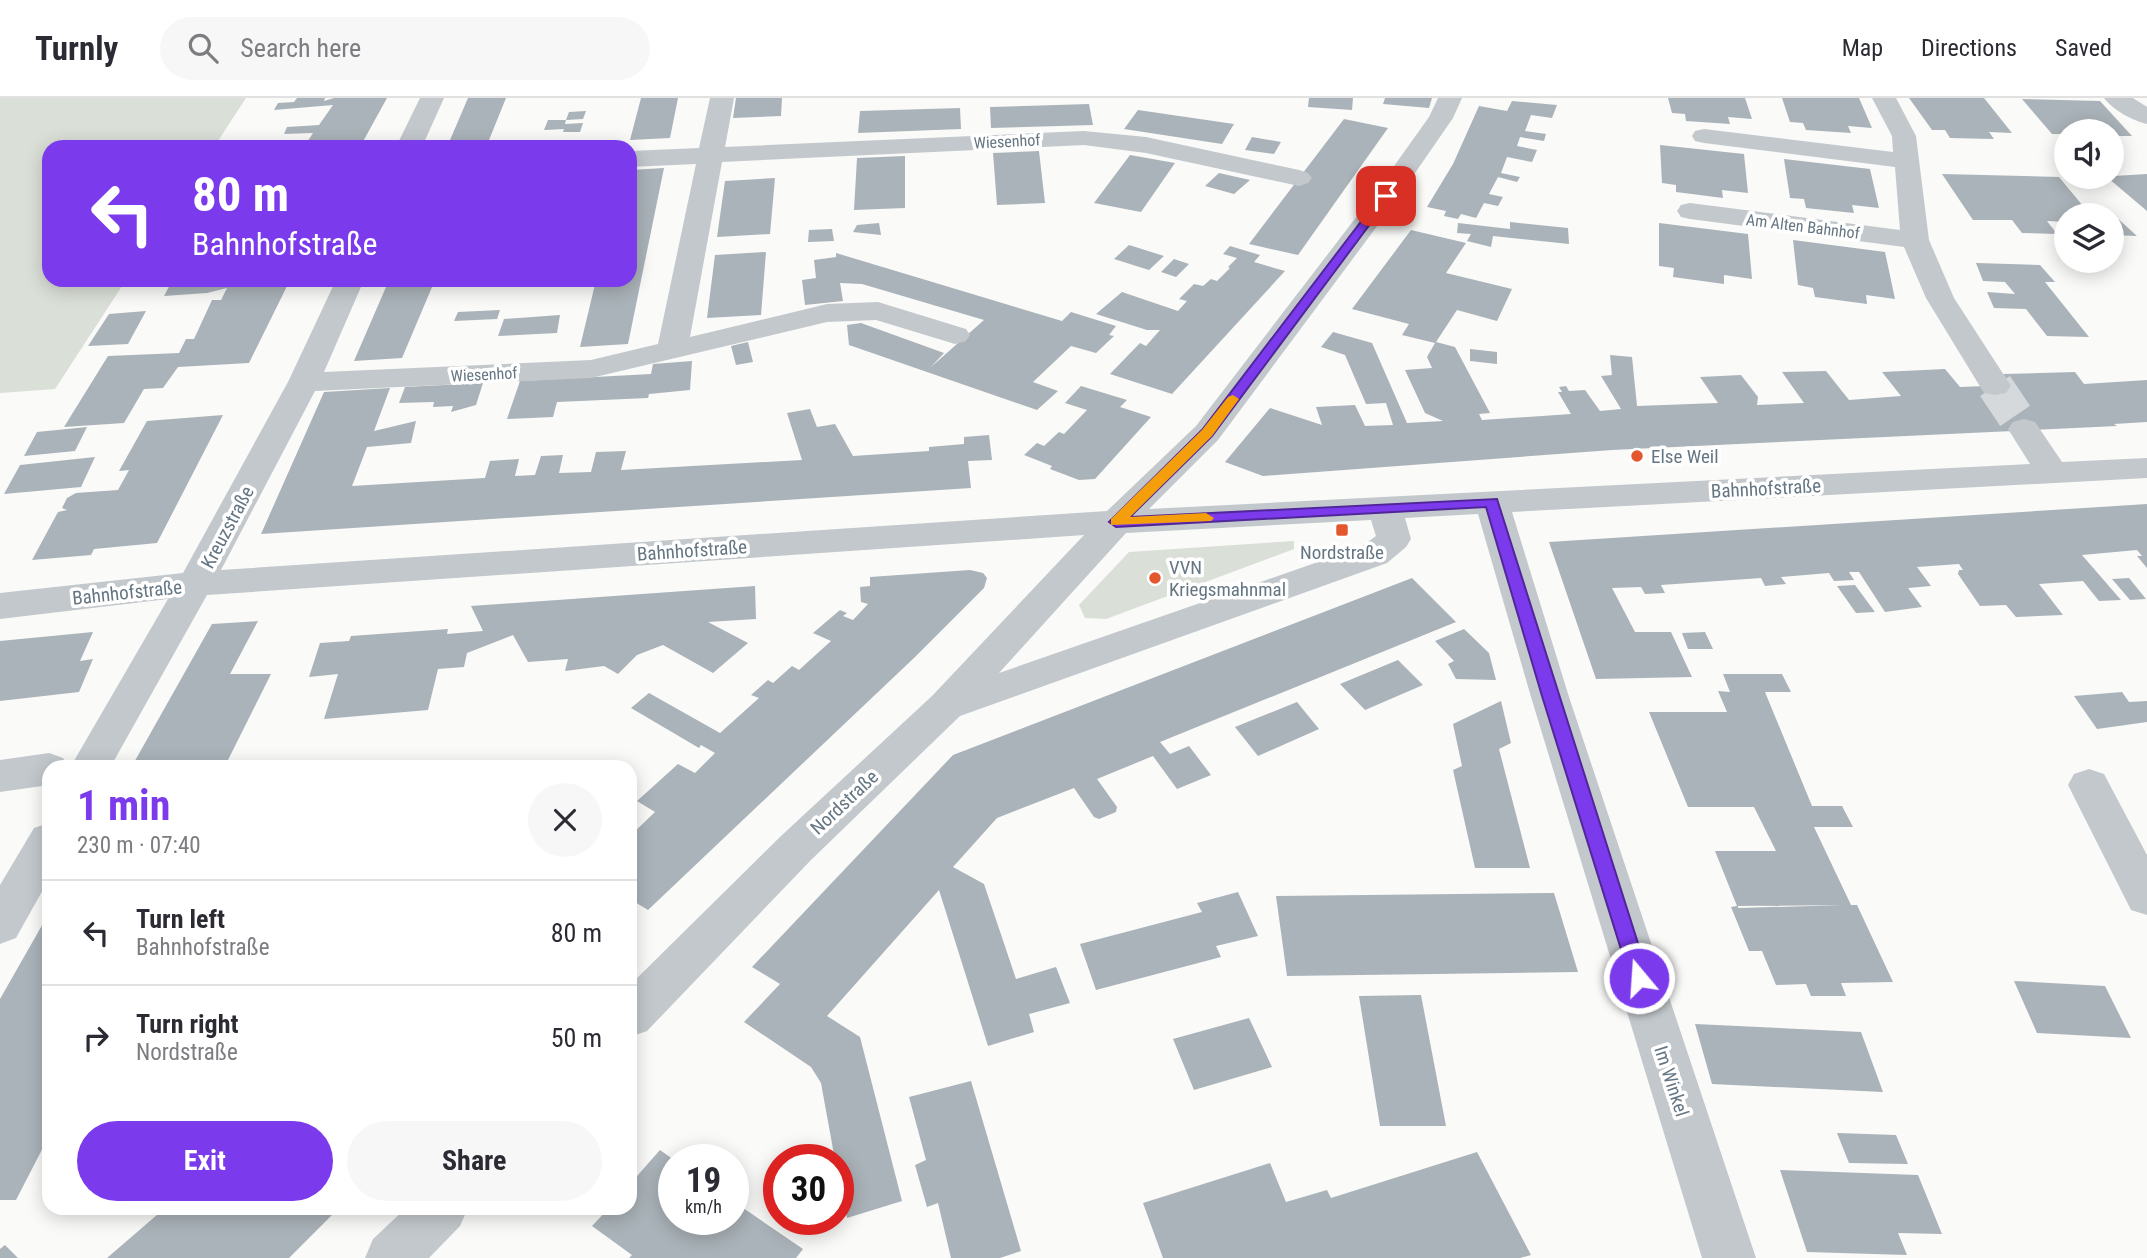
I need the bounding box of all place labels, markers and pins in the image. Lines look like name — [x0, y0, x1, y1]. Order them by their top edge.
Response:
pin — [1356, 166, 1416, 226]
place label: Else Weil — [1651, 445, 1719, 468]
marker: Else Weil — [1629, 448, 1645, 464]
marker: Nordstraße — [1334, 522, 1350, 538]
place label: Nordstraße — [1300, 541, 1384, 564]
place label: VVN Kriegsmahnmal — [1169, 556, 1286, 601]
marker: VVN Kriegsmahnmal — [1147, 570, 1163, 586]

